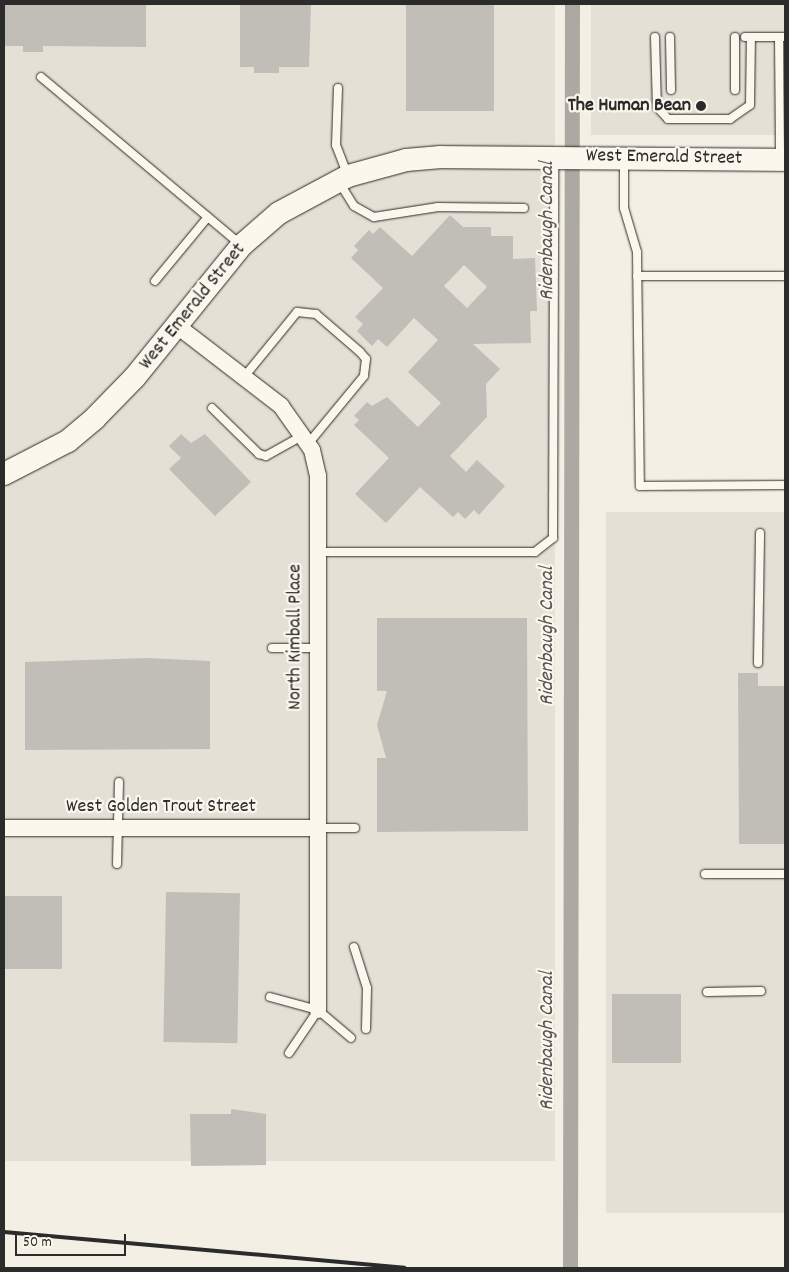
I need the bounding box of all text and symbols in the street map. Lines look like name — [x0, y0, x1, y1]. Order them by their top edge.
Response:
place label: The Human Bean — [568, 94, 691, 118]
marker: The Human Bean — [695, 100, 707, 112]
street label: West Emerald Street — [586, 145, 742, 171]
water label: Ridenbaugh Canal — [535, 161, 561, 301]
street label: West Emerald Street — [134, 239, 252, 375]
street label: North Kimball Place — [284, 564, 308, 710]
water label: Ridenbaugh Canal — [535, 566, 561, 706]
street label: West Golden Trout Street — [66, 795, 256, 819]
water label: Ridenbaugh Canal — [535, 971, 561, 1111]
scale bar — [18, 1224, 129, 1256]
text: 50 m — [23, 1232, 52, 1254]

